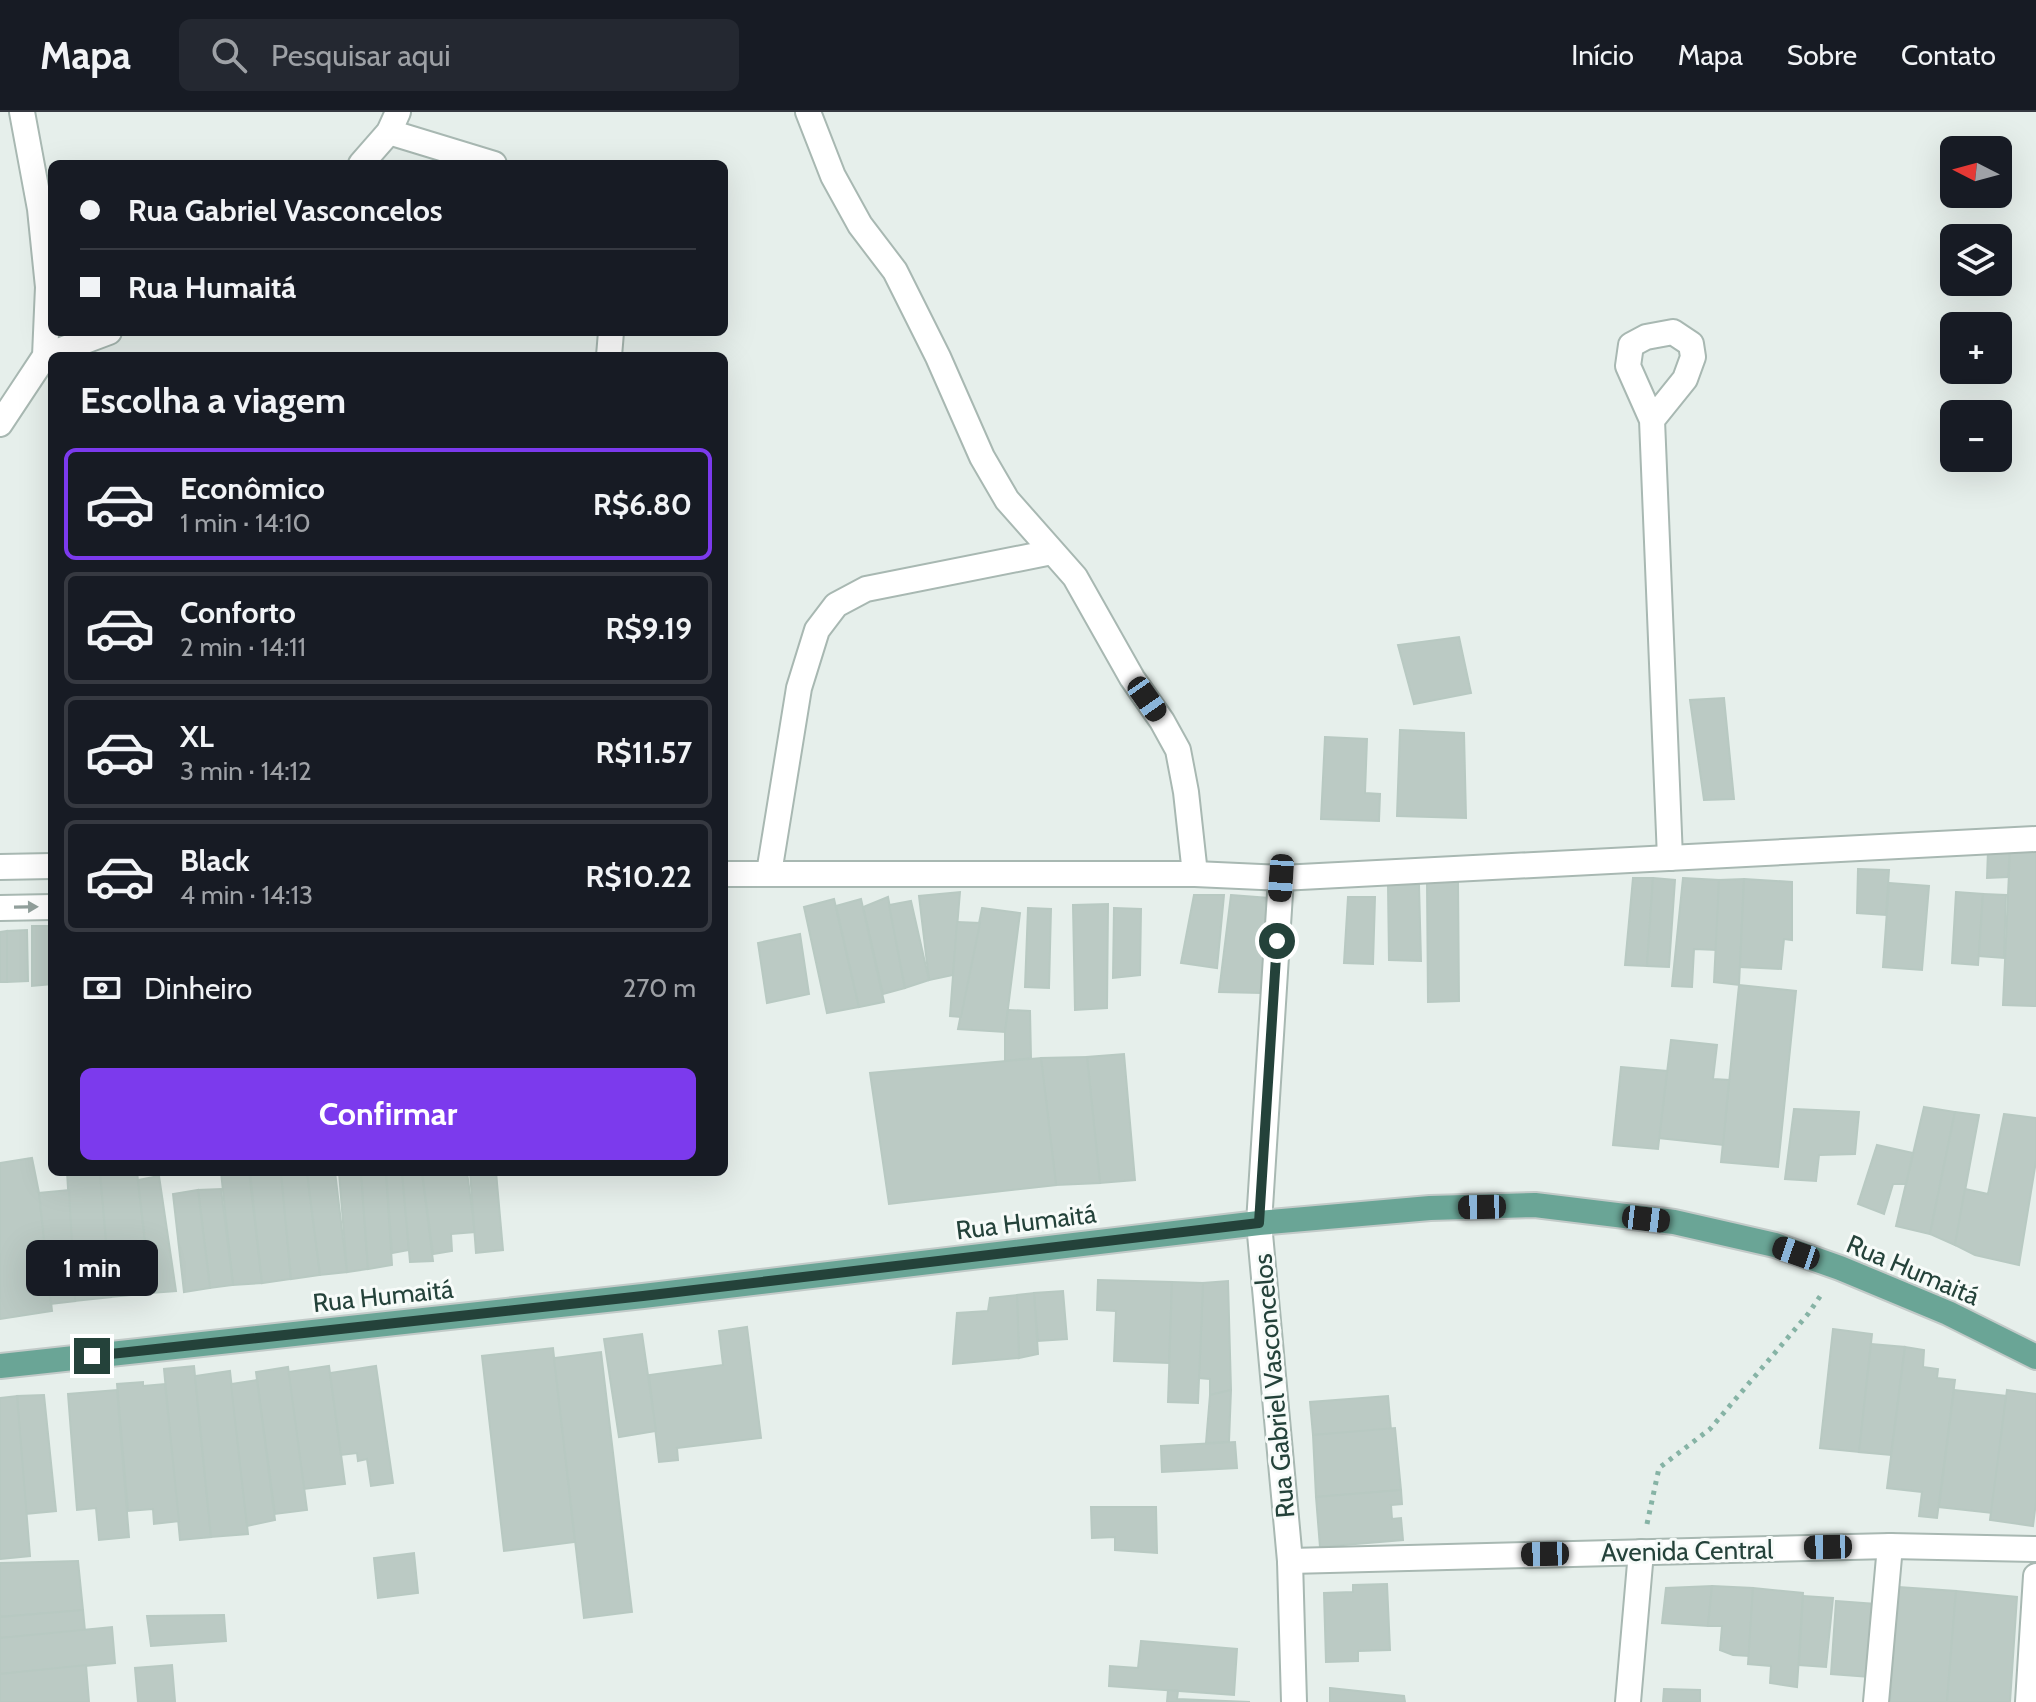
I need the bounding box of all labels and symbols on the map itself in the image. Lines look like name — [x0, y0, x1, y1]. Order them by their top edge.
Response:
north arrow — [1940, 136, 2012, 208]
car — [1123, 672, 1171, 726]
car — [1267, 853, 1295, 903]
one-way arrow — [14, 901, 39, 914]
route start — [1259, 923, 1295, 959]
car — [1458, 1195, 1506, 1219]
street label: Rua Humaitá — [954, 1197, 1098, 1246]
car — [1621, 1204, 1671, 1234]
street label: Rua Humaitá — [1842, 1228, 1985, 1312]
car — [1769, 1234, 1823, 1272]
callout: 1 min — [26, 1240, 158, 1296]
street label: Rua Gabriel Vasconcelos — [1246, 1252, 1301, 1520]
street label: Rua Humaitá — [311, 1273, 455, 1319]
route end — [74, 1338, 110, 1374]
street label: Avenida Central — [1600, 1533, 1774, 1569]
car — [1804, 1535, 1852, 1559]
car — [1521, 1542, 1569, 1566]

